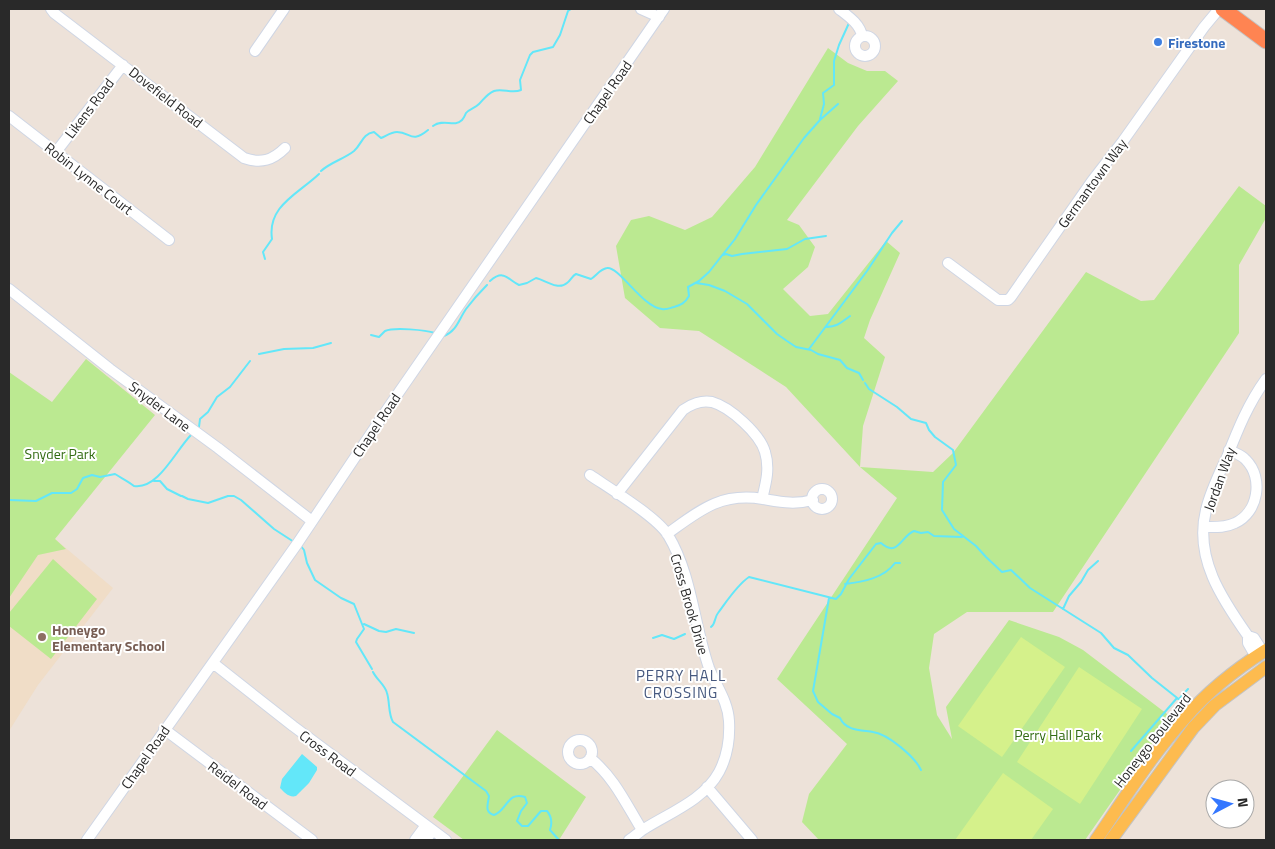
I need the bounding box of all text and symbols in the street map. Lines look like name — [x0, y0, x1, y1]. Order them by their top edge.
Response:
place label: Firestone — [1168, 32, 1225, 53]
marker: Firestone — [1152, 36, 1164, 48]
street label: Chapel Road — [577, 56, 637, 128]
street label: Dovefield Road — [125, 61, 207, 133]
street label: Likens Road — [59, 73, 119, 143]
street label: Germantown Way — [1052, 134, 1132, 232]
street label: Robin Lynne Court — [40, 137, 138, 219]
street label: Snyder Lane — [125, 376, 195, 436]
street label: Chapel Road — [347, 389, 405, 461]
park label: Snyder Park — [25, 443, 96, 464]
street label: Jordan Way — [1198, 444, 1240, 514]
street label: Cross Brook Drive — [666, 551, 714, 657]
place label: Honeygo Elementary School — [52, 619, 165, 656]
marker: Honeygo Elementary School — [36, 631, 48, 643]
district label: PERRY HALL CROSSING — [636, 664, 726, 704]
street label: Honeygo Boulevard — [1108, 688, 1196, 792]
street label: Chapel Road — [115, 721, 175, 793]
park label: Perry Hall Park — [1014, 724, 1102, 745]
street label: Cross Road — [295, 725, 361, 781]
street label: Reidel Road — [204, 756, 272, 814]
north arrow — [1205, 779, 1255, 829]
text: N — [1232, 797, 1254, 809]

